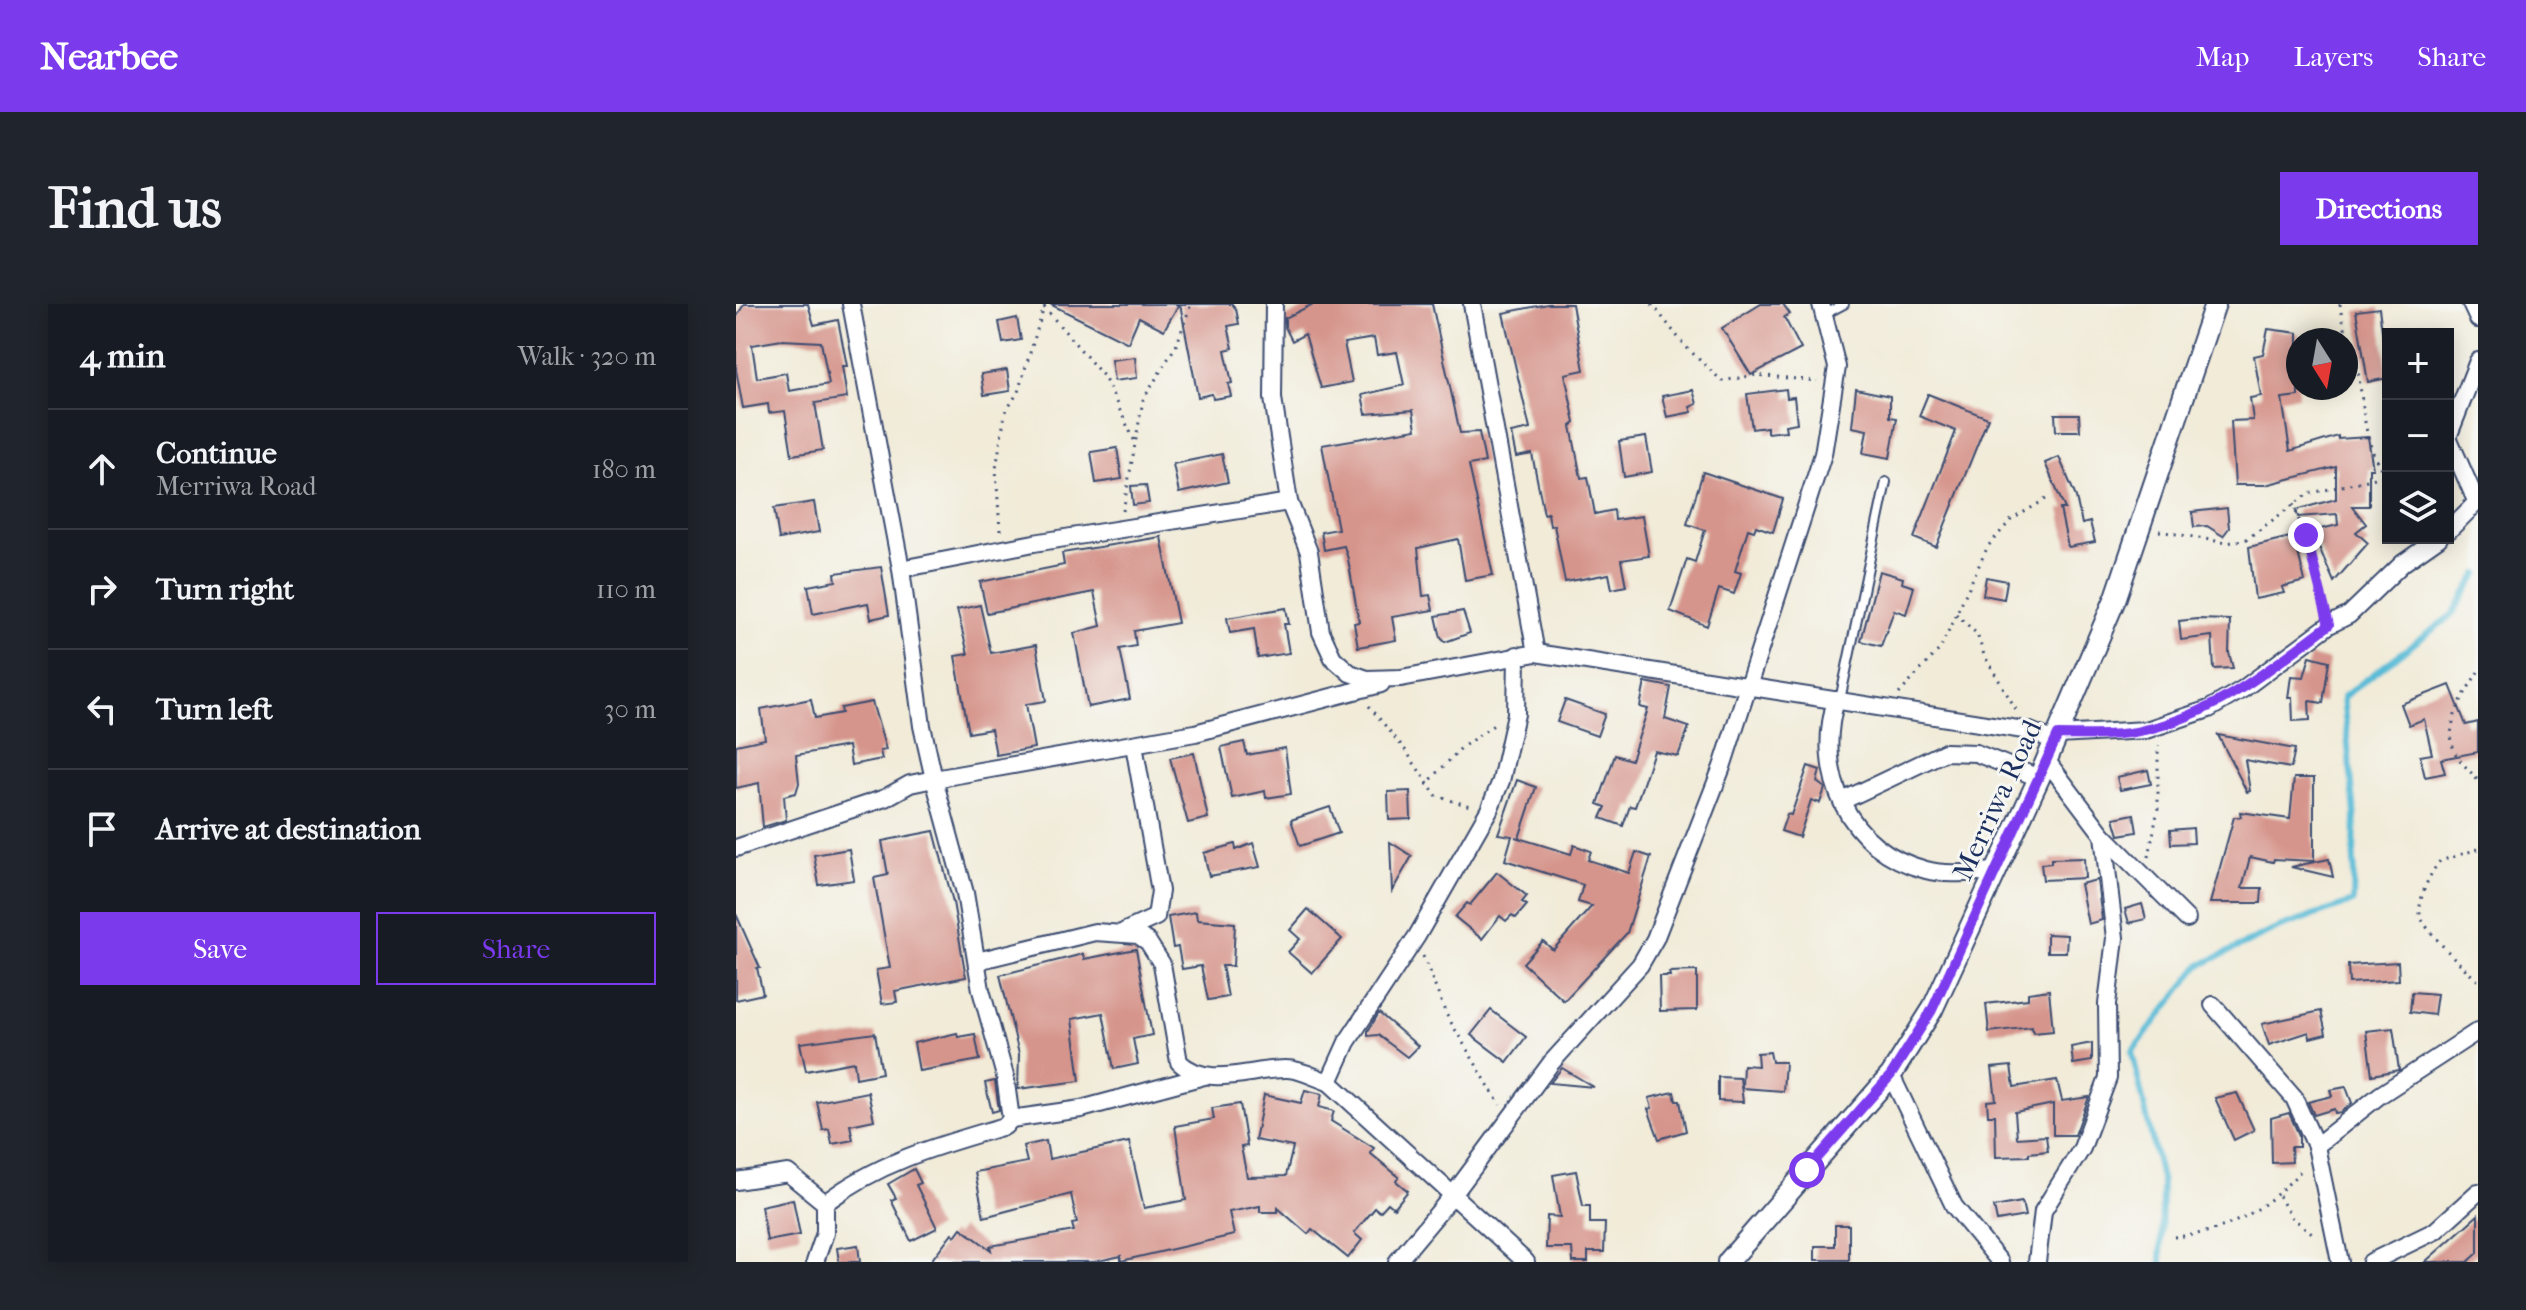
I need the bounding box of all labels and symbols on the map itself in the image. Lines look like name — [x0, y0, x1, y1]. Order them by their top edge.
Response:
north arrow — [2286, 328, 2358, 400]
route end — [2288, 517, 2324, 553]
street label: Merriwa Road — [1946, 714, 2049, 885]
route start — [1789, 1152, 1825, 1188]

